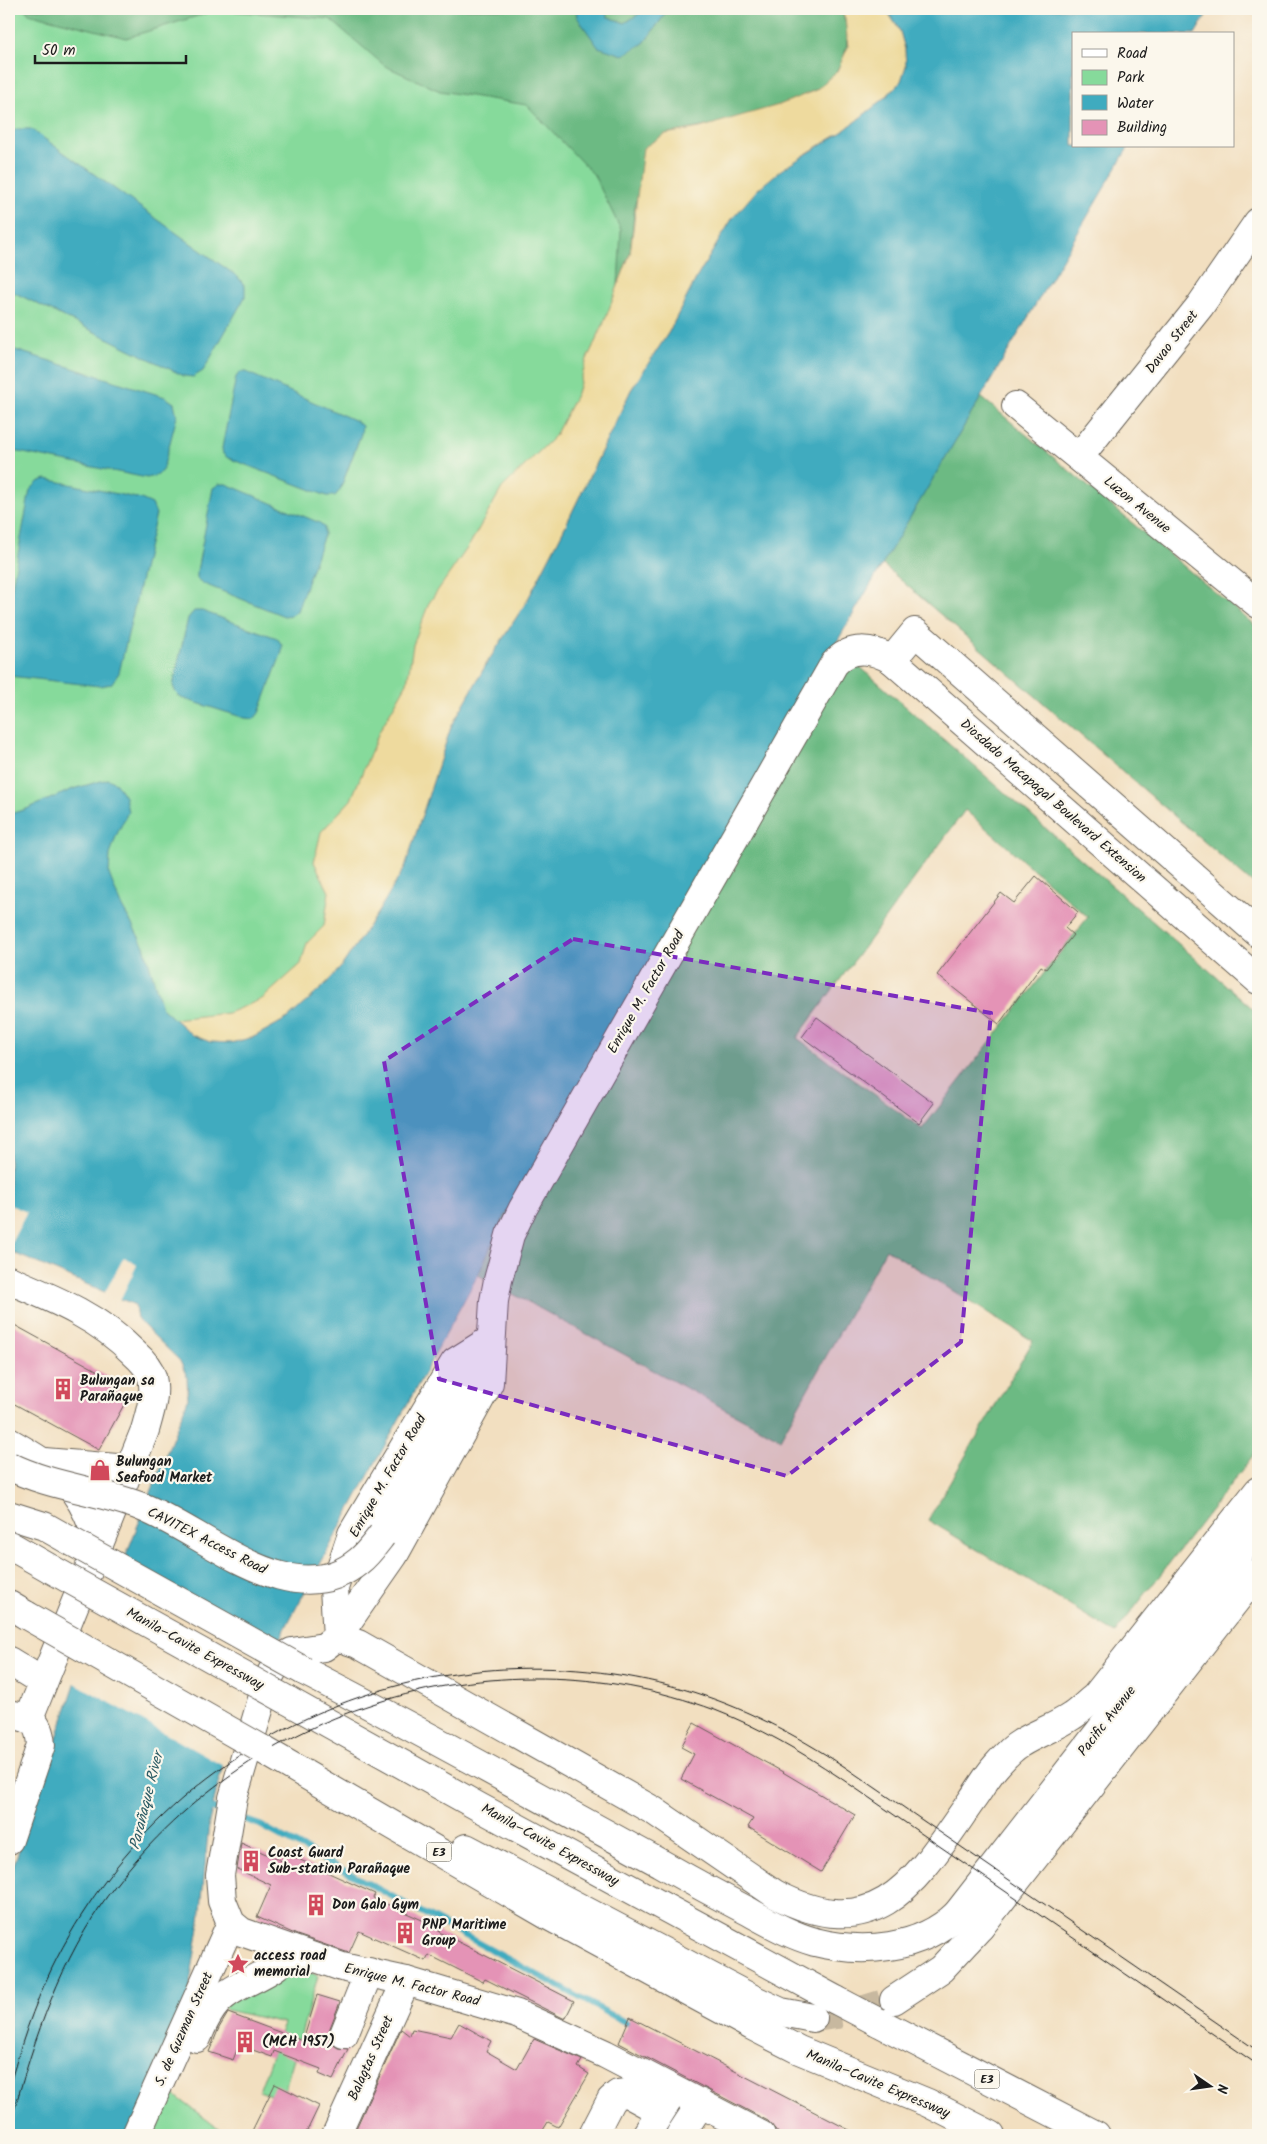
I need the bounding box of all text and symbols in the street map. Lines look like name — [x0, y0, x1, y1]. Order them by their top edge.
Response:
scale bar — [35, 32, 186, 64]
legend — [1072, 32, 1234, 148]
text: 50 m — [42, 39, 76, 63]
text: Road — [1117, 42, 1148, 66]
text: Park — [1117, 66, 1145, 90]
text: Water — [1117, 92, 1154, 116]
text: Building — [1117, 116, 1167, 140]
street label: Davao Street — [1140, 305, 1204, 379]
street label: Luzon Avenue — [1099, 471, 1176, 540]
street label: Diosdado Macapagal Boulevard Extension — [955, 714, 1151, 888]
street label: Enrique M. Factor Road — [602, 925, 691, 1058]
place label: Bulungan sa Parañaque — [80, 1370, 155, 1408]
building icon: Bulungan sa Parañaque — [50, 1376, 76, 1402]
street label: Enrique M. Factor Road — [344, 1409, 433, 1542]
place label: Bulungan Seafood Market — [116, 1451, 213, 1489]
shop icon: Bulungan Seafood Market — [87, 1457, 113, 1483]
street label: CAVITEX Access Road — [143, 1501, 272, 1581]
street label: Manila–Cavite Expressway — [122, 1602, 268, 1696]
street label: Pacific Avenue — [1072, 1681, 1142, 1761]
water label: Parañaque River — [123, 1747, 171, 1852]
street label: Manila–Cavite Expressway — [477, 1798, 623, 1892]
place label: Coast Guard Sub-station Parañaque — [268, 1842, 410, 1880]
road number: E3 — [426, 1842, 452, 1861]
building icon: Coast Guard Sub-station Parañaque — [238, 1848, 264, 1874]
building icon: Don Galo Gym — [303, 1892, 329, 1918]
place label: Don Galo Gym — [332, 1894, 419, 1916]
place label: PNP Maritime Group — [422, 1914, 506, 1952]
building icon: PNP Maritime Group — [392, 1920, 418, 1946]
place label: access road memorial — [254, 1945, 327, 1983]
place icon: access road memorial — [225, 1951, 251, 1977]
street label: Enrique M. Factor Road — [342, 1958, 483, 2013]
street label: S. de Guzman Street — [149, 1968, 219, 2090]
street label: Balagtas Street — [342, 2011, 400, 2104]
building icon: (MCH 1957) — [232, 2029, 258, 2055]
place label: (MCH 1957) — [262, 2031, 335, 2053]
street label: Manila–Cavite Expressway — [802, 2044, 954, 2125]
north arrow — [1184, 2062, 1234, 2112]
road number: E3 — [974, 2070, 1000, 2088]
text: N — [1210, 2082, 1233, 2096]

